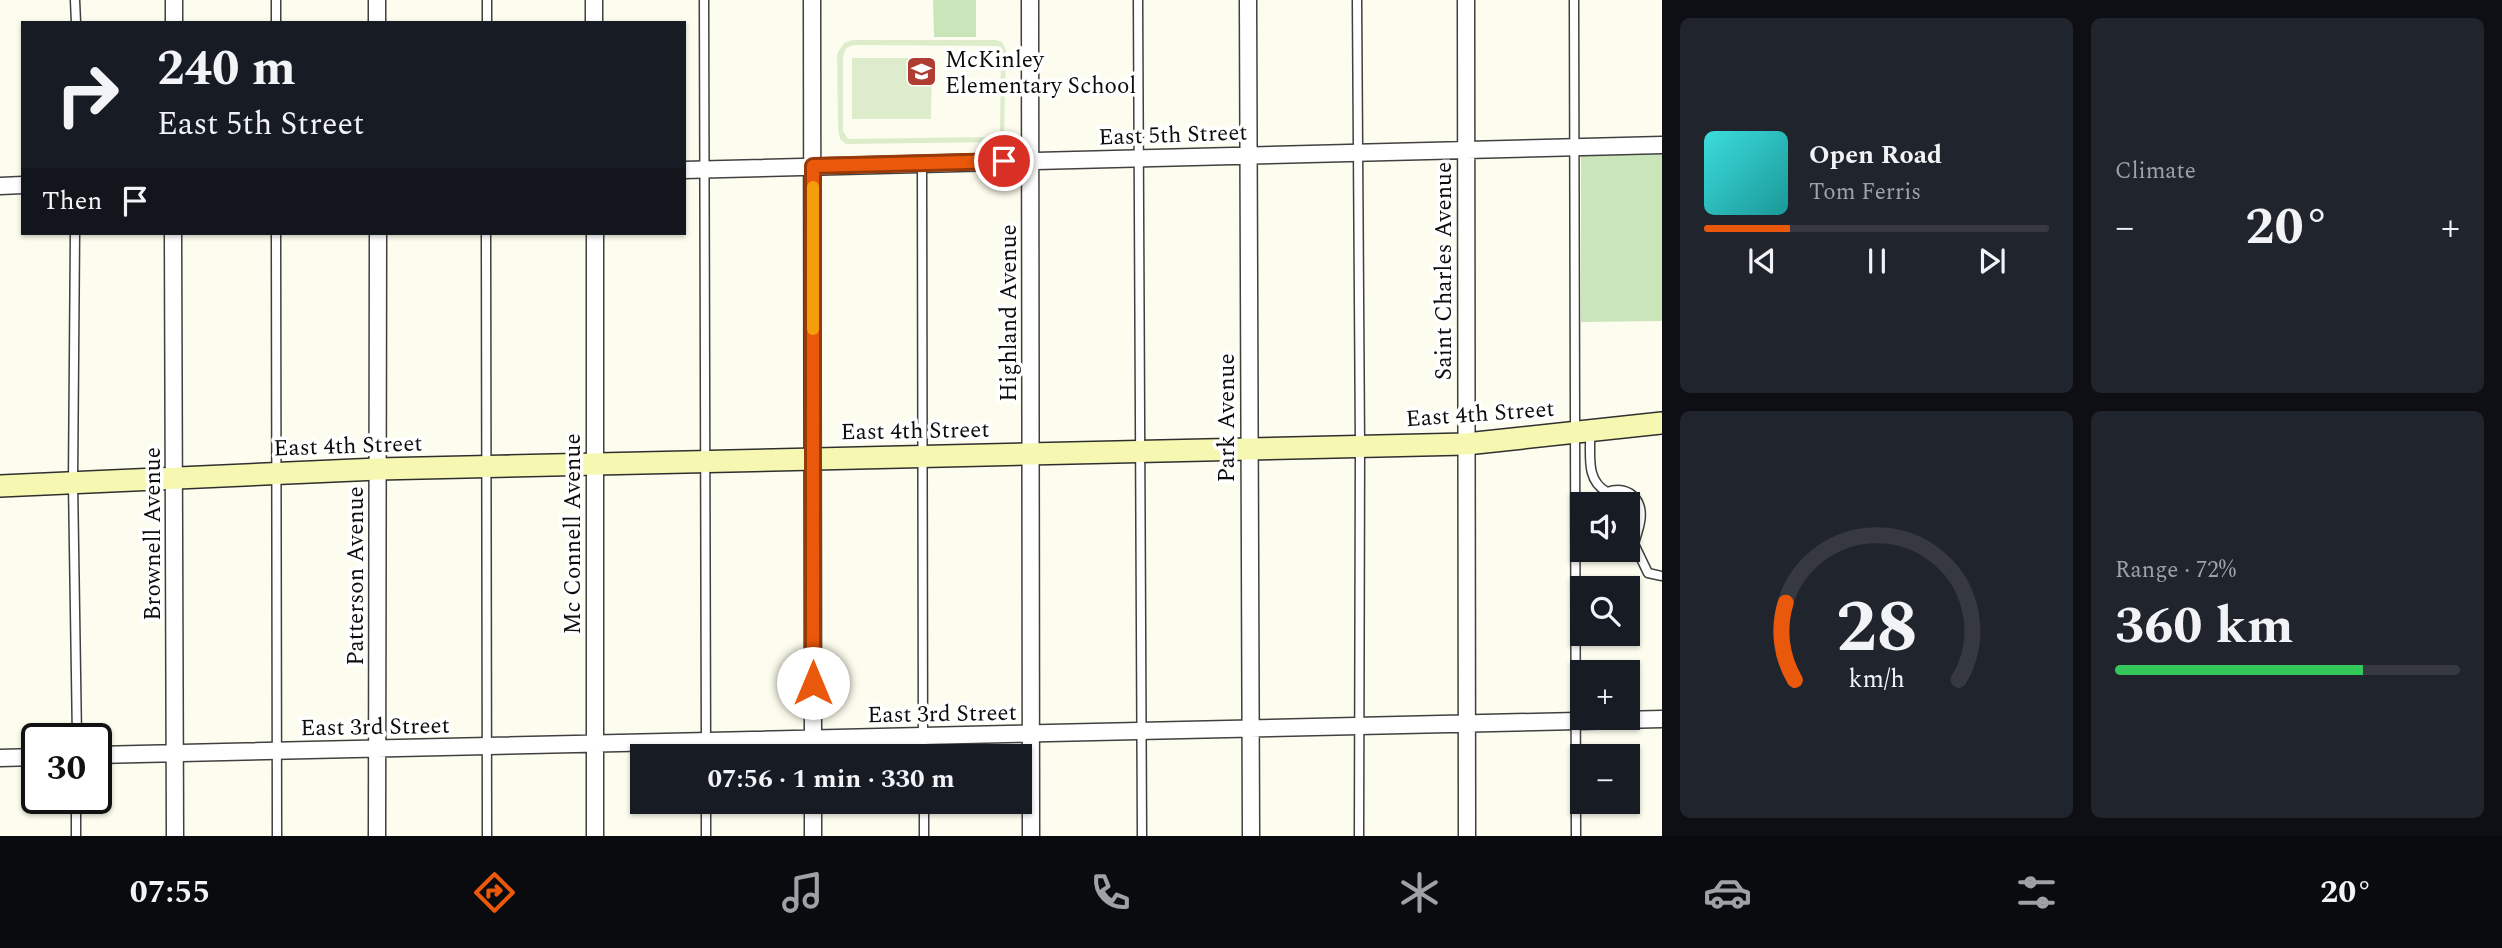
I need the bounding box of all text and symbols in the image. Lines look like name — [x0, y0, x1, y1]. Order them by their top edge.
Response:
text: 240 m — [157, 32, 296, 107]
place label: McKinley Elementary School — [945, 43, 1136, 104]
icon: right — [42, 49, 133, 140]
school or university icon: McKinley Elementary School — [905, 55, 939, 89]
text: East 5th Street — [157, 100, 364, 149]
street label: East 5th Street — [1098, 115, 1248, 156]
pin — [974, 131, 1034, 191]
text: Open Road — [1809, 135, 1942, 175]
icon: arrive — [985, 142, 1023, 180]
text: Climate — [2115, 154, 2196, 189]
street label: Saint Charles Avenue — [1427, 162, 1462, 380]
text: Tom Ferris — [1809, 175, 1921, 210]
text: Then — [42, 181, 102, 221]
icon: arrive — [116, 182, 154, 220]
text: 20° — [2245, 188, 2330, 267]
text: − — [2115, 199, 2134, 257]
text: + — [2441, 199, 2460, 257]
street label: Highland Avenue — [992, 224, 1027, 402]
icon: previous — [1743, 242, 1781, 280]
icon: pause — [1858, 242, 1896, 280]
icon: next — [1973, 242, 2011, 280]
street label: Park Avenue — [1210, 353, 1245, 483]
street label: East 4th Street — [1405, 392, 1556, 437]
street label: East 4th Street — [840, 413, 990, 450]
street label: East 4th Street — [273, 426, 423, 467]
street label: Mc Connell Avenue — [556, 433, 591, 635]
street label: Brownell Avenue — [136, 447, 171, 621]
street label: Patterson Avenue — [339, 486, 374, 666]
map controls — [1570, 492, 1640, 814]
button: sound — [1570, 492, 1640, 562]
text: Range · 72% — [2115, 553, 2236, 588]
text: 28 — [1836, 574, 1917, 685]
button: search — [1570, 576, 1640, 646]
text: 360 km — [2115, 587, 2294, 666]
position arrow — [776, 646, 850, 720]
button: + — [1570, 660, 1640, 730]
text: km/h — [1848, 661, 1905, 699]
street label: East 3rd Street — [867, 696, 1017, 733]
street label: East 3rd Street — [300, 709, 450, 746]
speed limit sign: 30 — [21, 723, 112, 814]
button: − — [1570, 744, 1640, 814]
text: 07:56 · 1 min · 330 m — [707, 759, 955, 799]
text: 07:55 — [130, 868, 210, 917]
icon: directions — [470, 868, 519, 917]
icon: music — [778, 868, 827, 917]
icon: phone — [1086, 868, 1135, 917]
icon: climate — [1395, 868, 1444, 917]
icon: car — [1703, 868, 1752, 917]
icon: filters — [2012, 868, 2061, 917]
text: 20° — [2320, 868, 2372, 917]

